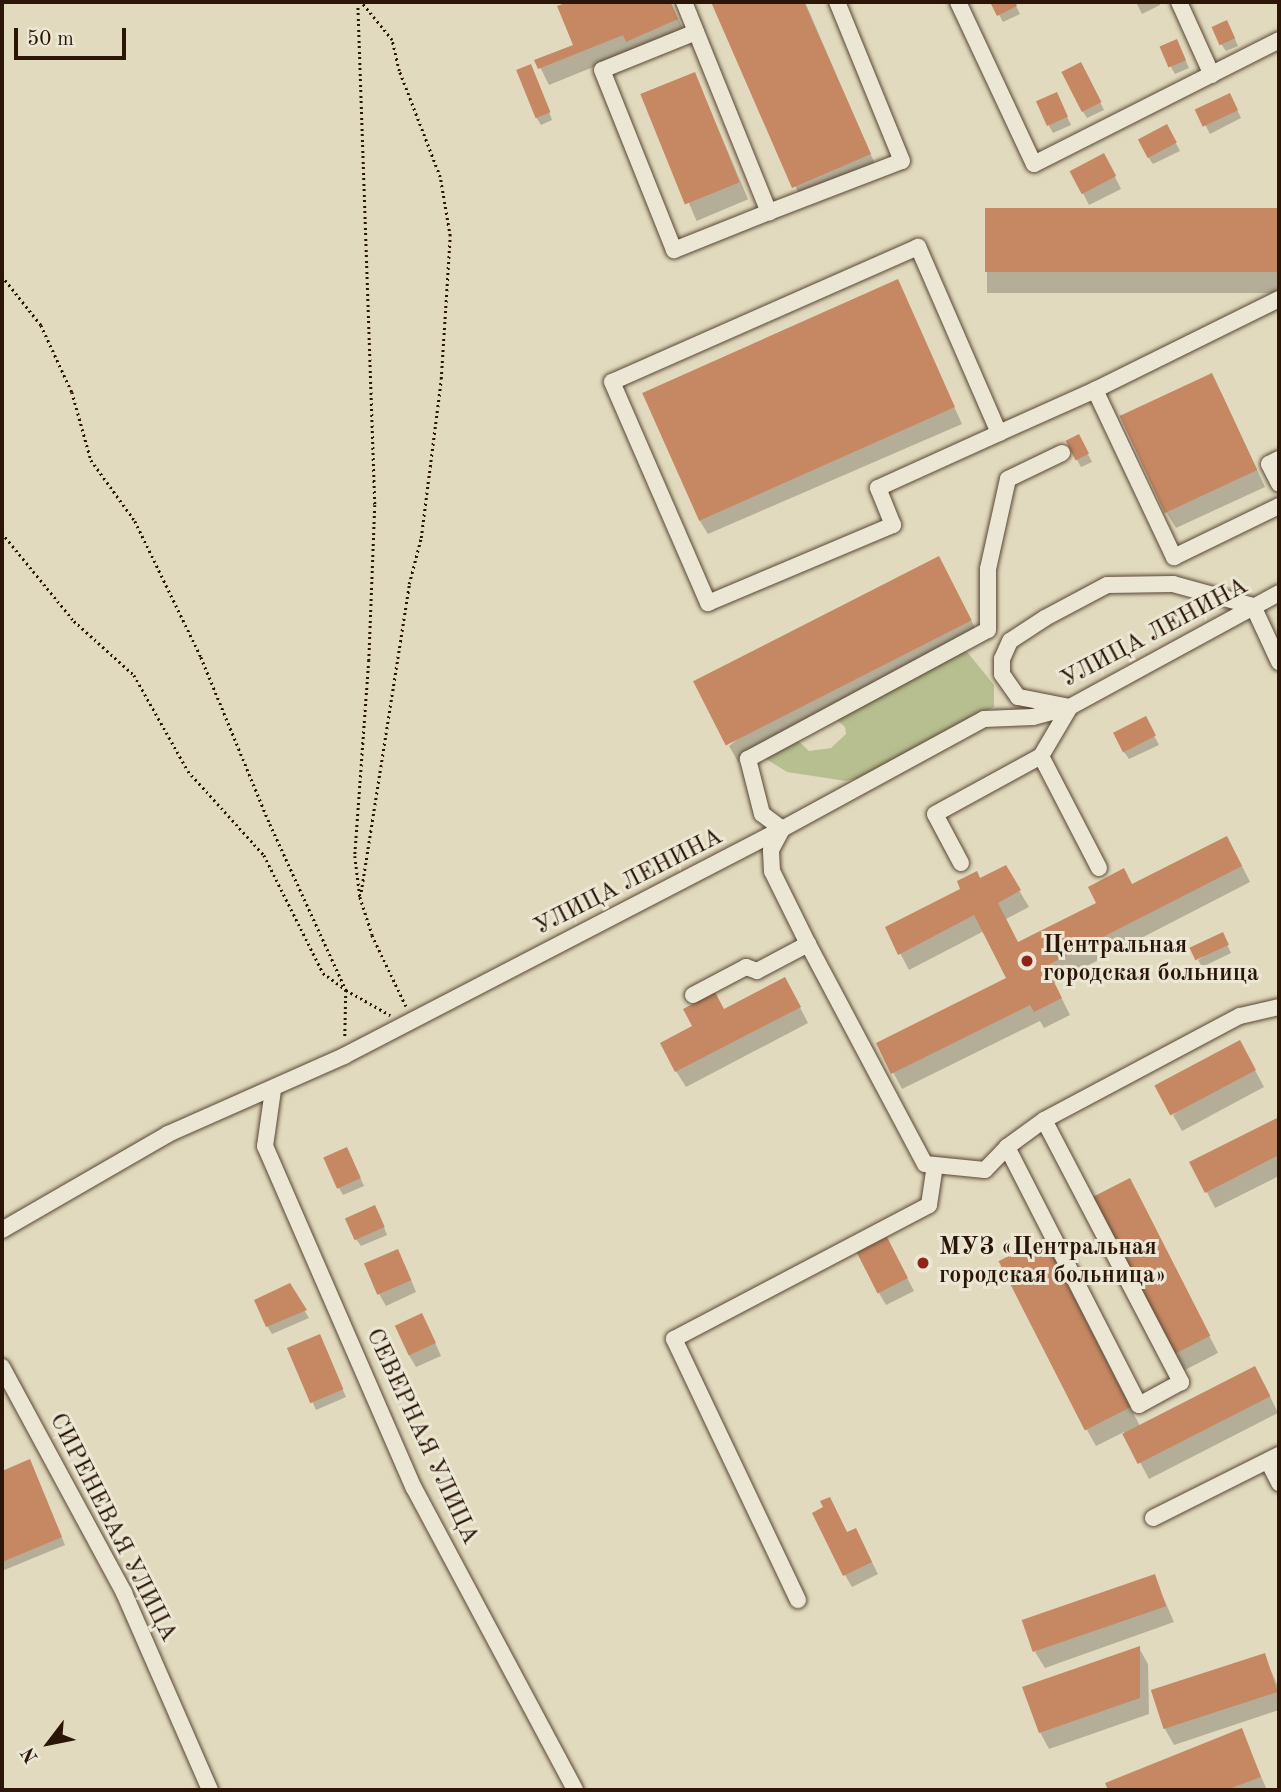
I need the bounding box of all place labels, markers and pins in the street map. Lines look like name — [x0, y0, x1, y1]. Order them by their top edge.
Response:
place label: Центральная городская больница — [1043, 933, 1259, 989]
marker: Центральная городская больница — [1017, 951, 1037, 971]
place label: МУЗ «Центральная городская больница» — [939, 1235, 1166, 1291]
marker: МУЗ «Центральная городская больница» — [913, 1253, 933, 1273]

